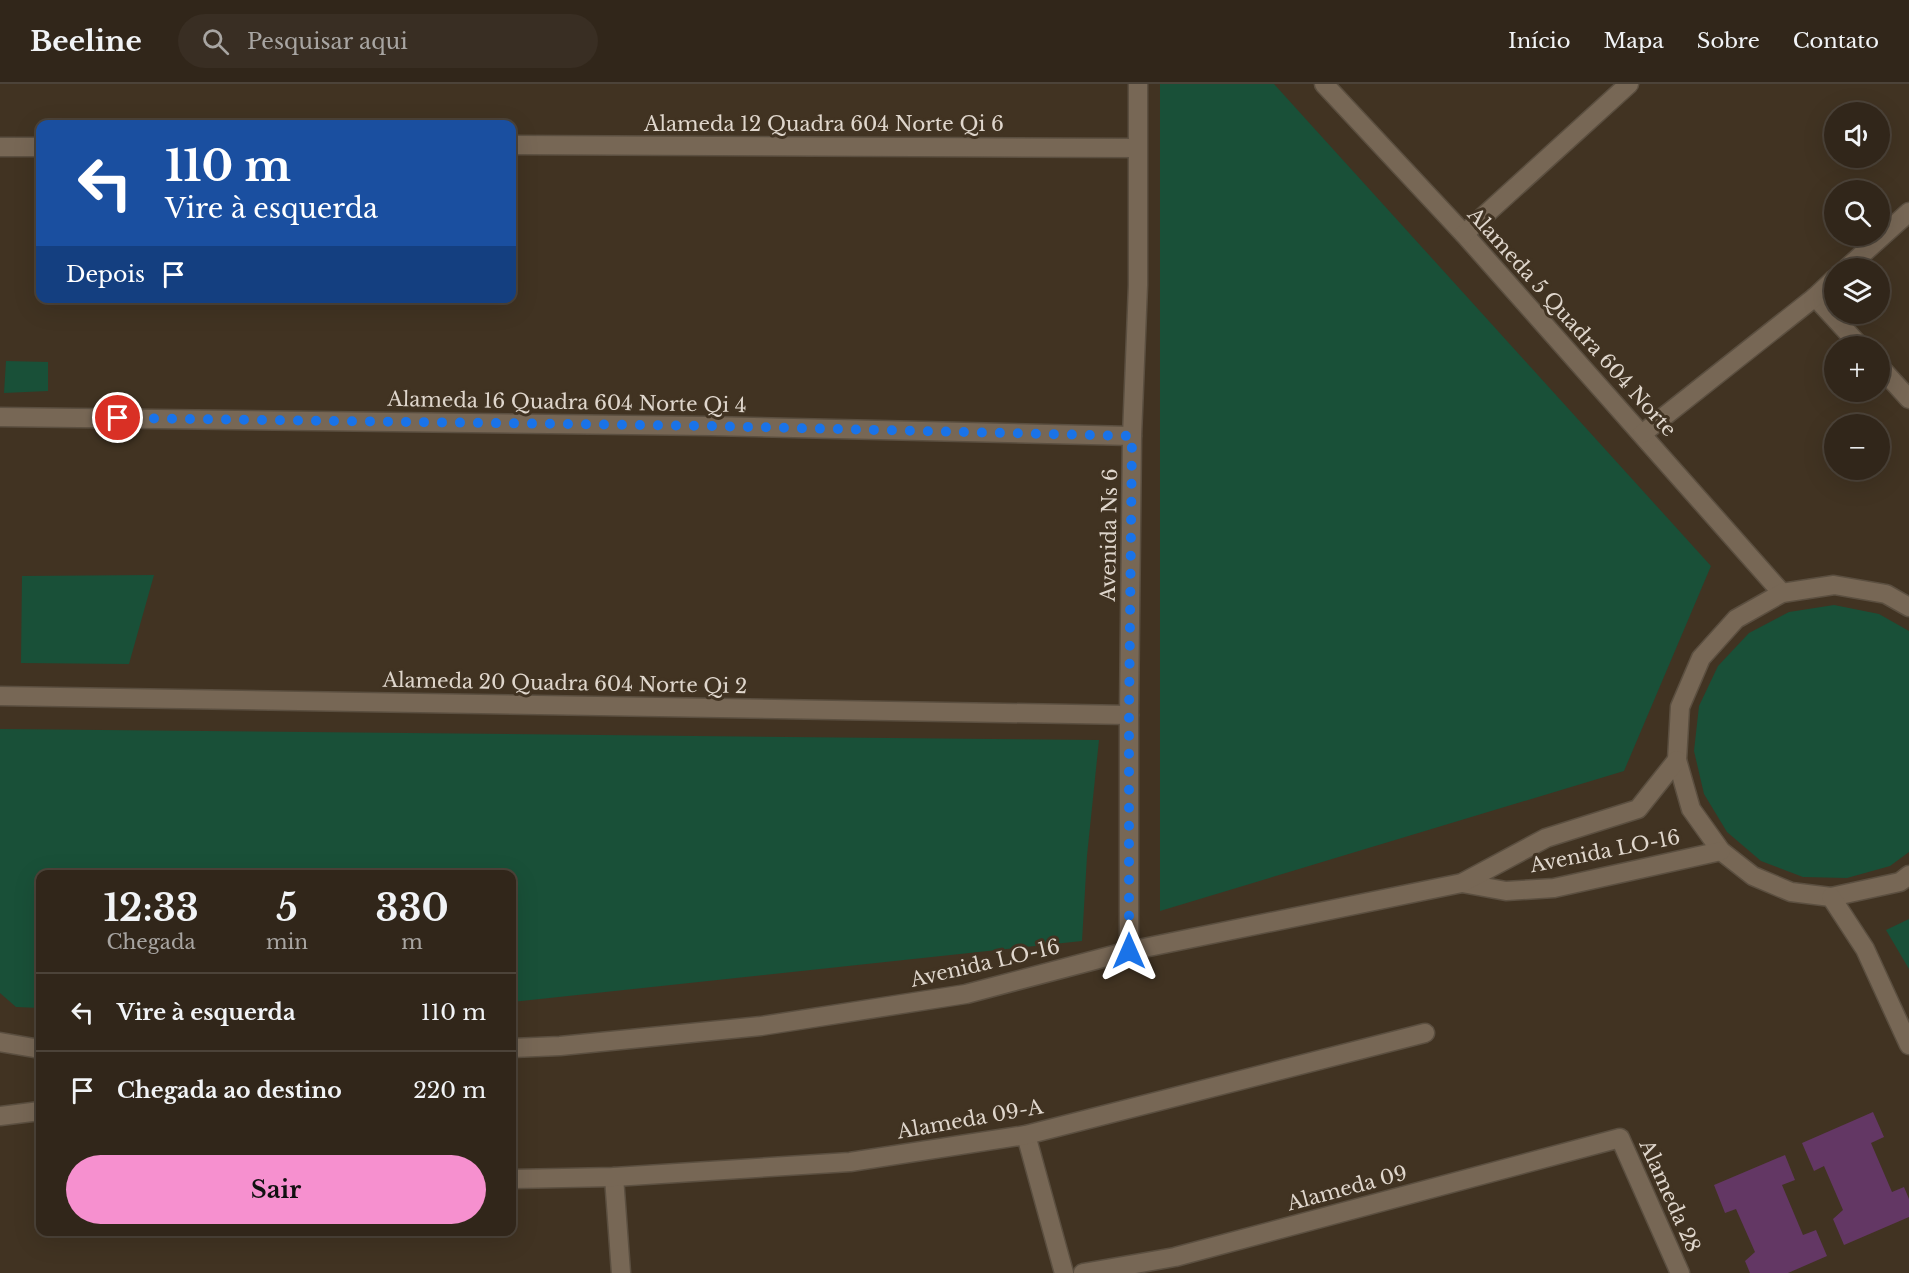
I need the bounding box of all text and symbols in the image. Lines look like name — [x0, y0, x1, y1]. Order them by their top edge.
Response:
search box — [178, 14, 598, 68]
text: Beeline — [30, 24, 142, 59]
icon: search — [199, 25, 232, 58]
text: Pesquisar aqui — [247, 28, 408, 55]
text: Início — [1508, 28, 1570, 54]
text: Mapa — [1603, 28, 1664, 54]
text: Sobre — [1697, 28, 1760, 54]
text: Contato — [1793, 28, 1879, 54]
map controls — [1824, 102, 1890, 480]
button: sound — [1824, 102, 1890, 168]
street label: Alameda 12 Quadra 604 Norte Qi 6 — [643, 112, 1004, 136]
text: 110 m — [165, 140, 291, 192]
icon: left — [66, 144, 144, 222]
button: search — [1824, 180, 1890, 246]
text: Vire à esquerda — [165, 192, 378, 225]
street label: Alameda 5 Quadra 604 Norte — [1462, 202, 1681, 441]
icon: arrive — [157, 258, 190, 291]
button: layers — [1824, 258, 1890, 324]
text: Depois — [66, 261, 145, 288]
button: + — [1824, 336, 1890, 402]
street label: Alameda 16 Quadra 604 Norte Qi 4 — [386, 387, 747, 417]
pin — [92, 392, 143, 443]
icon: arrive — [101, 401, 134, 434]
button: − — [1824, 414, 1890, 480]
street label: Avenida Ns 6 — [1096, 468, 1122, 603]
street label: Alameda 20 Quadra 604 Norte Qi 2 — [381, 668, 748, 698]
street label: Avenida LO-16 — [1527, 825, 1682, 878]
text: 12:33 — [103, 886, 199, 931]
text: 5 — [276, 886, 298, 931]
text: 330 — [376, 886, 449, 931]
position arrow — [1097, 919, 1161, 983]
text: Chegada — [107, 930, 195, 954]
text: min — [266, 930, 308, 954]
text: m — [401, 930, 423, 954]
street label: Avenida LO-16 — [907, 934, 1062, 992]
icon: left — [66, 996, 99, 1029]
text: Vire à esquerda — [117, 999, 296, 1026]
text: 110 m — [421, 999, 486, 1026]
icon: arrive — [66, 1074, 99, 1107]
text: Chegada ao destino — [117, 1077, 342, 1104]
text: 220 m — [413, 1077, 486, 1104]
street label: Alameda 09-A — [894, 1094, 1045, 1144]
street label: Alameda 28 — [1634, 1135, 1705, 1256]
button: Sair — [66, 1155, 486, 1224]
street label: Alameda 09 — [1283, 1160, 1410, 1216]

